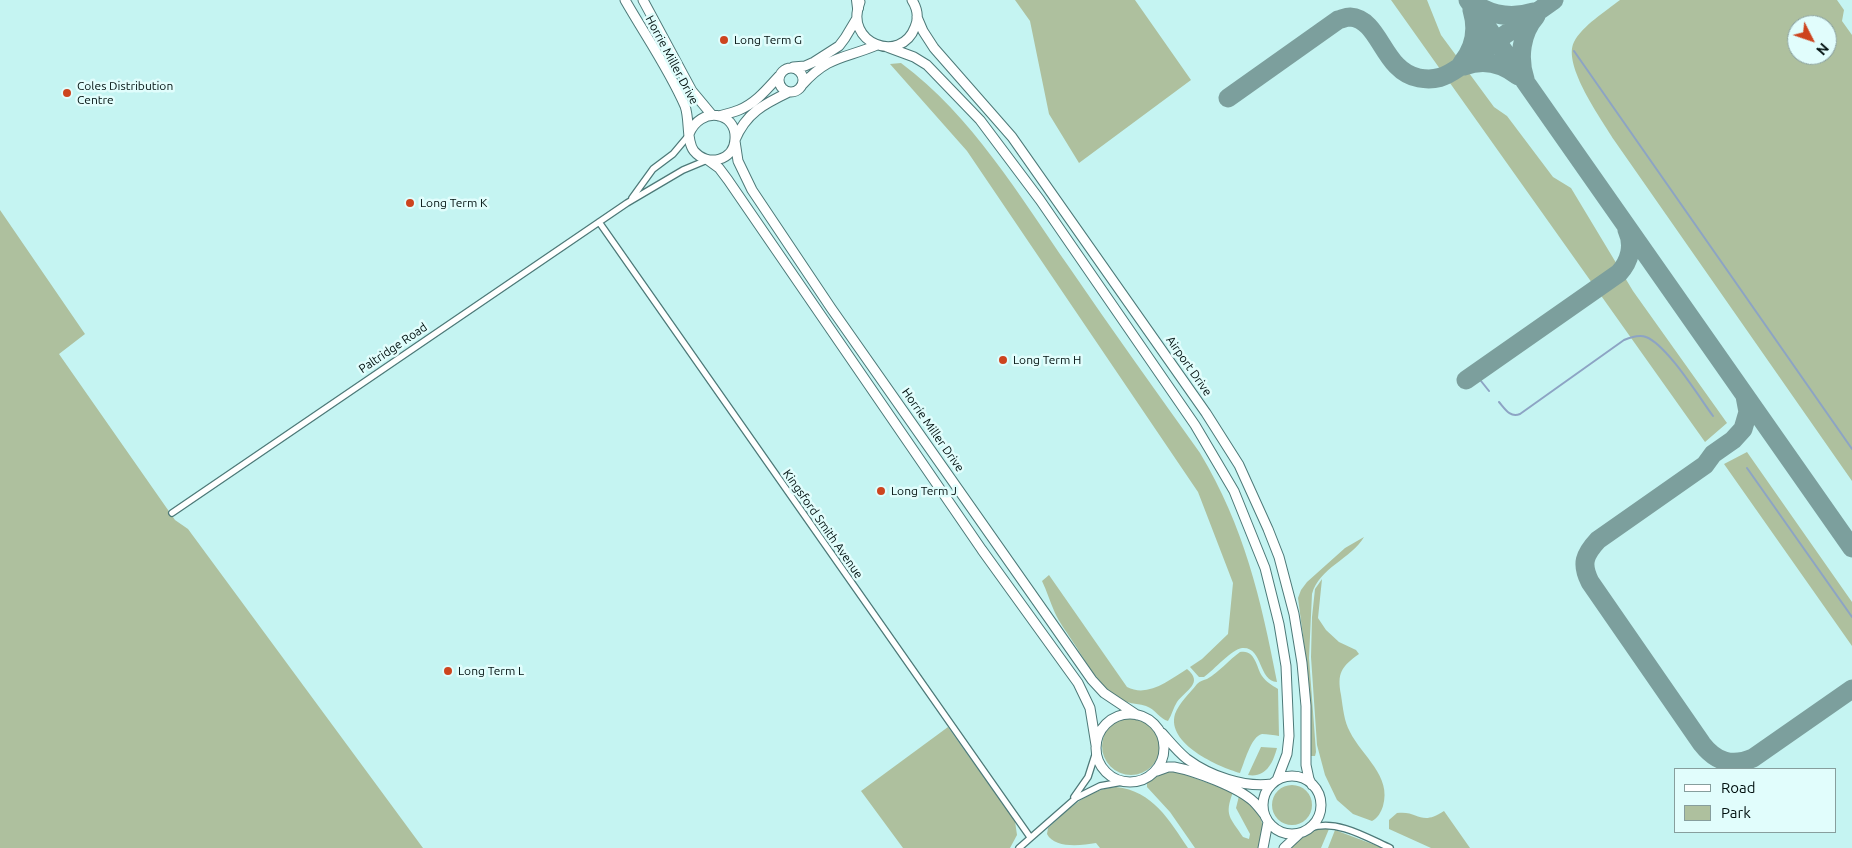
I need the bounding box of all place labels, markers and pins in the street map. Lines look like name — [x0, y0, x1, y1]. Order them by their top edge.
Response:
place label: Long Term G — [734, 33, 802, 47]
marker: Long Term G — [718, 34, 730, 46]
place label: Coles Distribution Centre — [77, 79, 173, 107]
marker: Coles Distribution Centre — [61, 87, 73, 99]
place label: Long Term K — [420, 196, 487, 210]
marker: Long Term K — [404, 197, 416, 209]
place label: Long Term H — [1013, 353, 1081, 367]
marker: Long Term H — [997, 354, 1009, 366]
place label: Long Term J — [891, 484, 957, 498]
marker: Long Term J — [875, 485, 887, 497]
place label: Long Term L — [458, 664, 524, 678]
marker: Long Term L — [442, 665, 454, 677]

